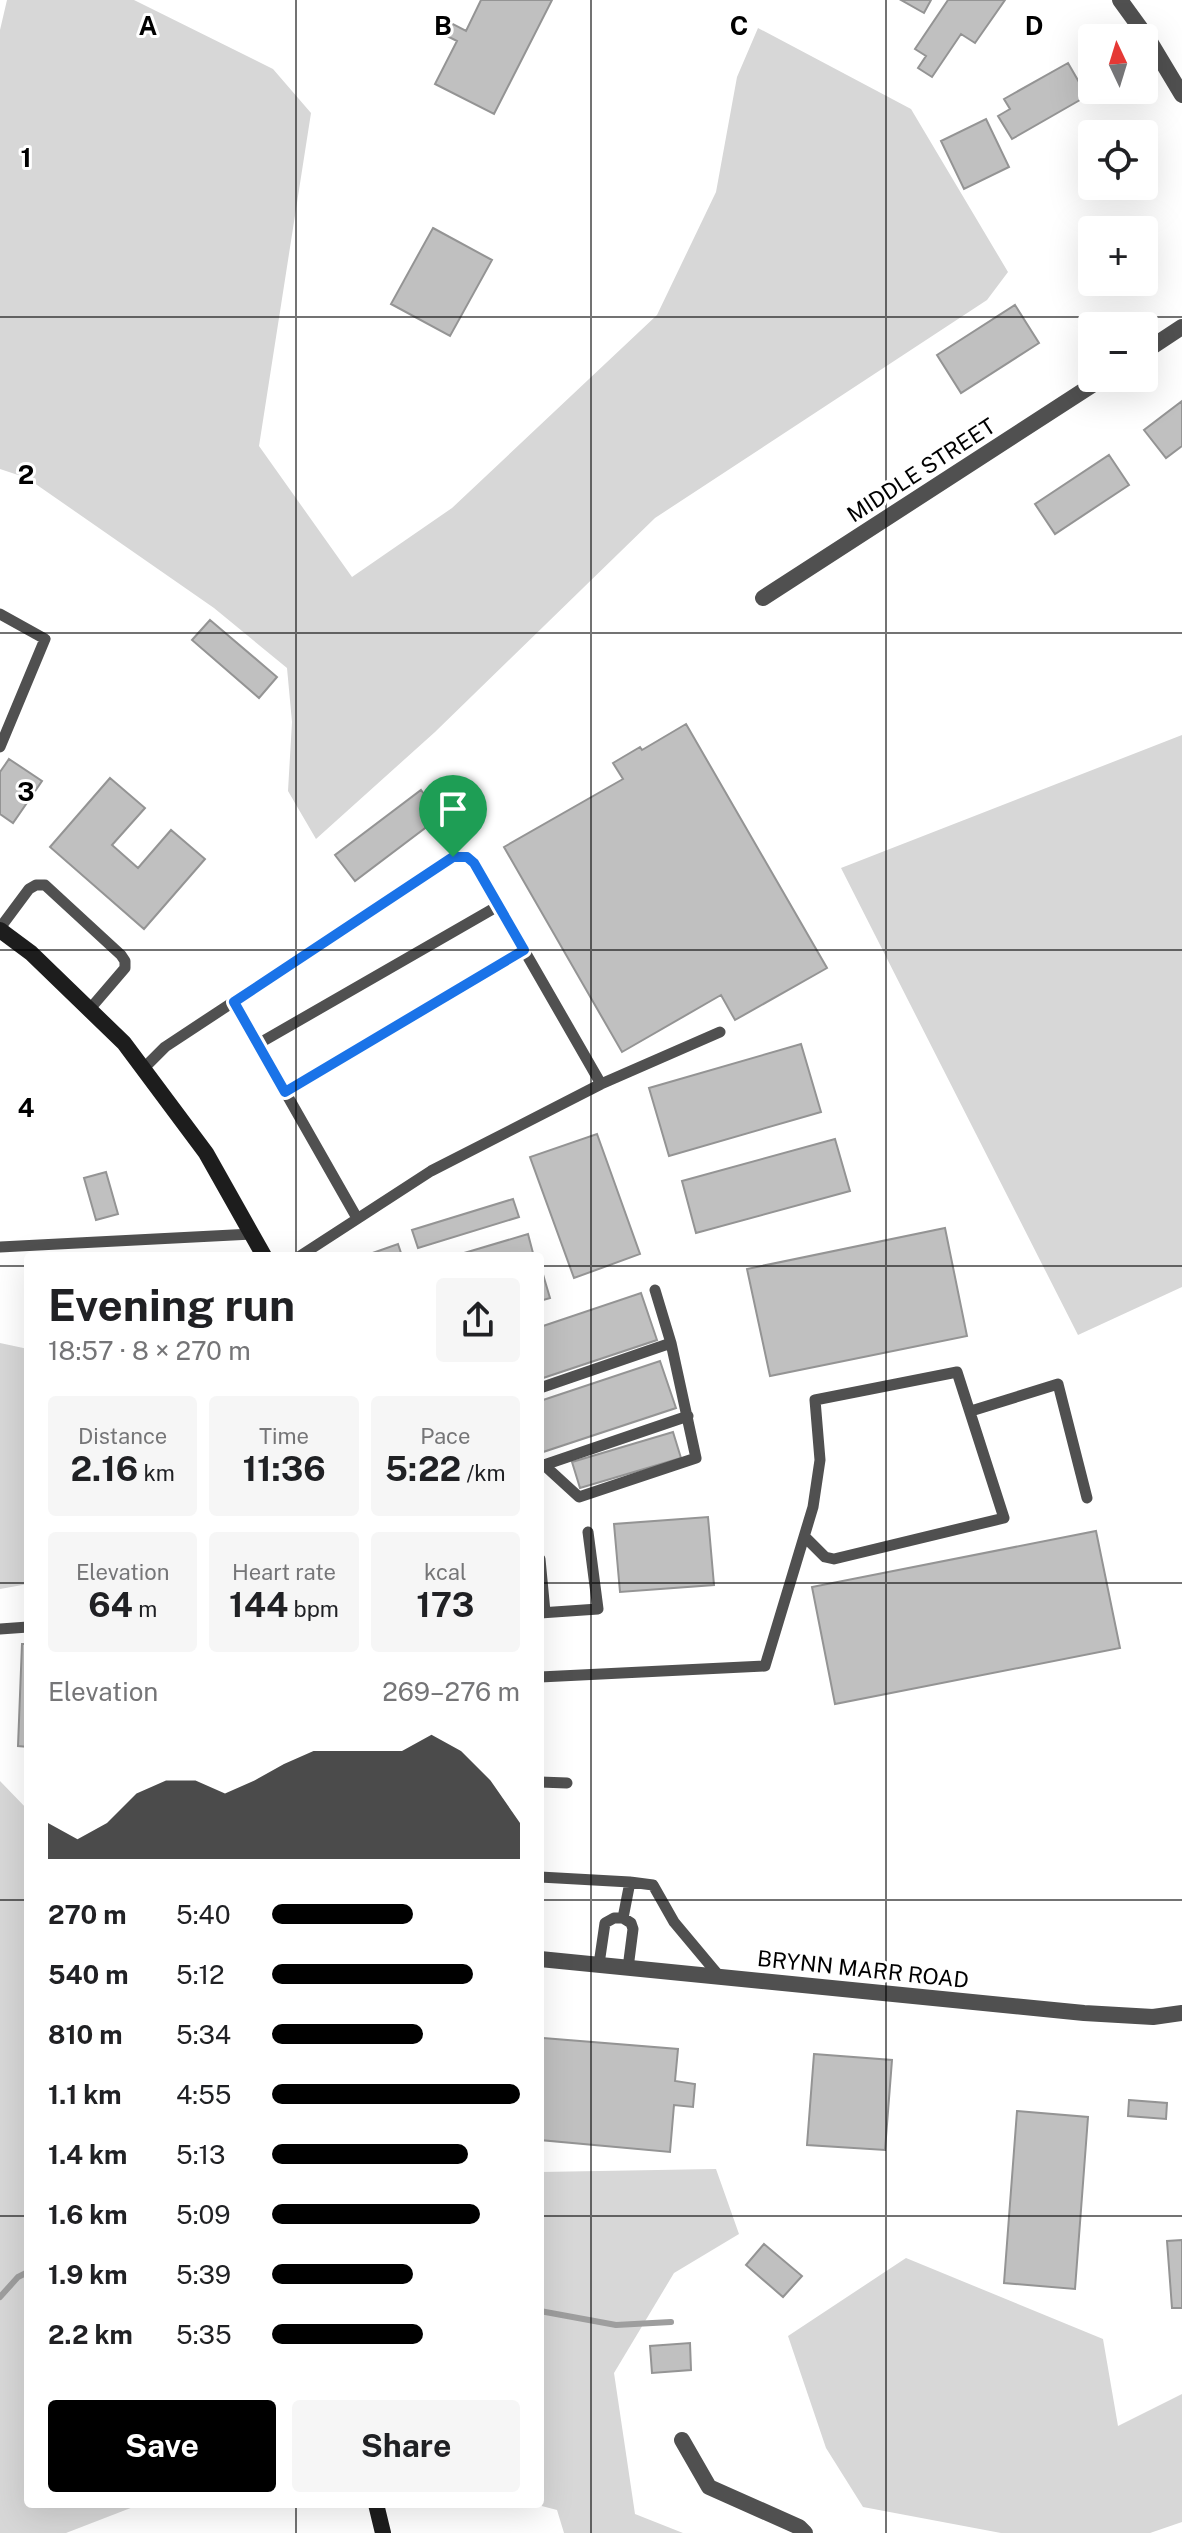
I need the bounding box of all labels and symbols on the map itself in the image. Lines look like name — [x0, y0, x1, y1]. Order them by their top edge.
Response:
text: A — [139, 10, 158, 41]
text: B — [434, 10, 452, 41]
text: C — [730, 10, 748, 41]
text: D — [1025, 10, 1043, 41]
north arrow — [1078, 24, 1158, 104]
text: 1 — [20, 142, 32, 173]
street label: MIDDLE STREET — [842, 412, 1000, 528]
text: 2 — [18, 459, 34, 490]
pin — [419, 775, 487, 857]
text: 3 — [17, 776, 35, 807]
text: 4 — [17, 1092, 35, 1123]
street label: BRYNN MARR ROAD — [756, 1945, 970, 1993]

